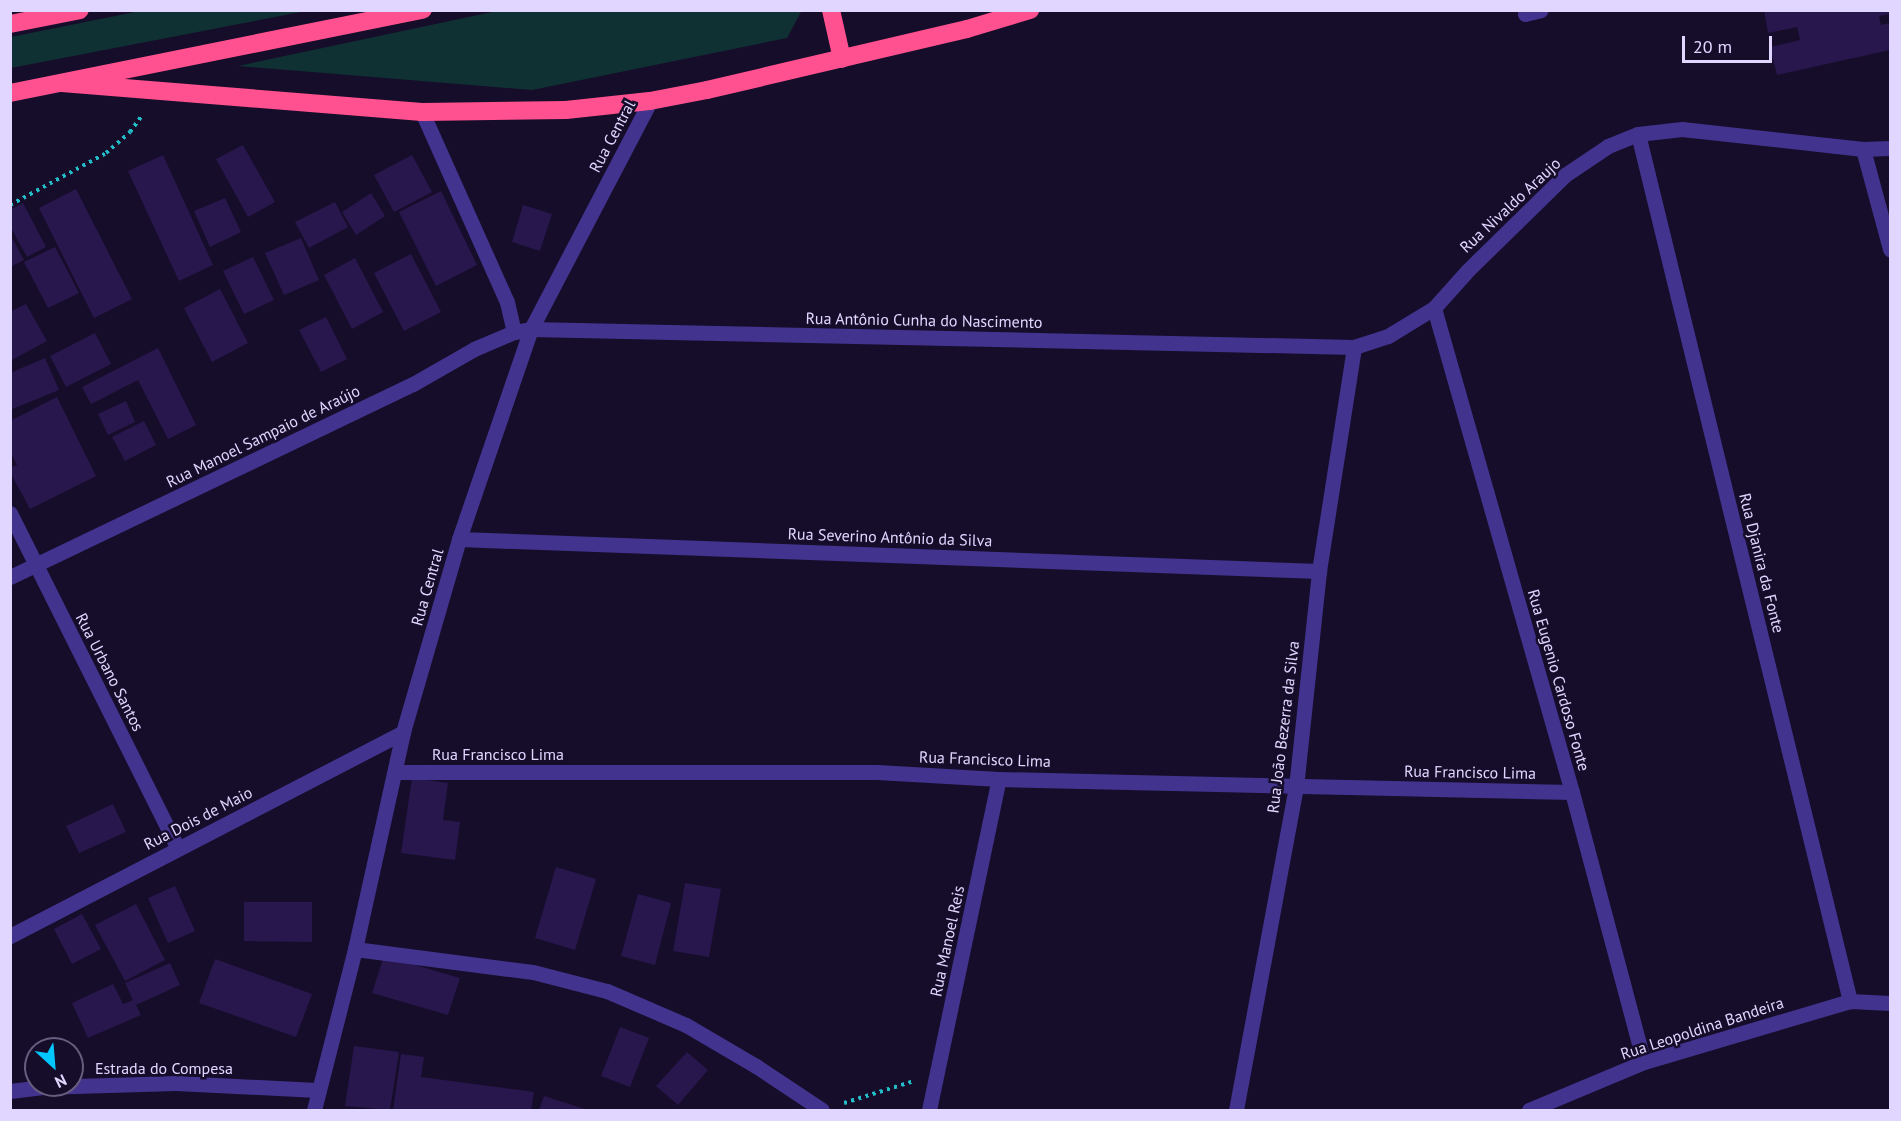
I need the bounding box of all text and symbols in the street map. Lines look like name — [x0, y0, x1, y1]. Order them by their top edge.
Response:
scale bar — [1685, 24, 1775, 62]
text: 20 m — [1693, 35, 1732, 58]
street label: Rua Central — [585, 97, 639, 175]
street label: Rua Nivaldo Araujo — [1455, 153, 1565, 257]
street label: Rua Antônio Cunha do Nascimento — [805, 308, 1043, 332]
street label: Rua Manoel Sampaio de Araújo — [163, 381, 363, 491]
street label: Rua Djanira da Fonte — [1735, 491, 1789, 635]
street label: Rua Severino Antônio da Silva — [787, 524, 993, 550]
street label: Rua Central — [407, 546, 447, 628]
street label: Rua Eugenio Cardoso Fonte — [1524, 587, 1594, 773]
street label: Rua Urbano Santos — [72, 610, 148, 734]
street label: Rua João Bezerra da Silva — [1263, 640, 1303, 814]
street label: Rua Francisco Lima — [432, 744, 564, 764]
street label: Rua Francisco Lima — [919, 747, 1051, 771]
street label: Rua Francisco Lima — [1404, 761, 1536, 783]
street label: Rua Dois de Maio — [141, 782, 255, 854]
street label: Rua Manoel Reis — [926, 884, 968, 998]
street label: Rua Leopoldina Bandeira — [1618, 993, 1786, 1063]
north arrow — [24, 1037, 84, 1097]
street label: Estrada do Compesa — [95, 1058, 233, 1078]
text: N — [52, 1070, 70, 1093]

